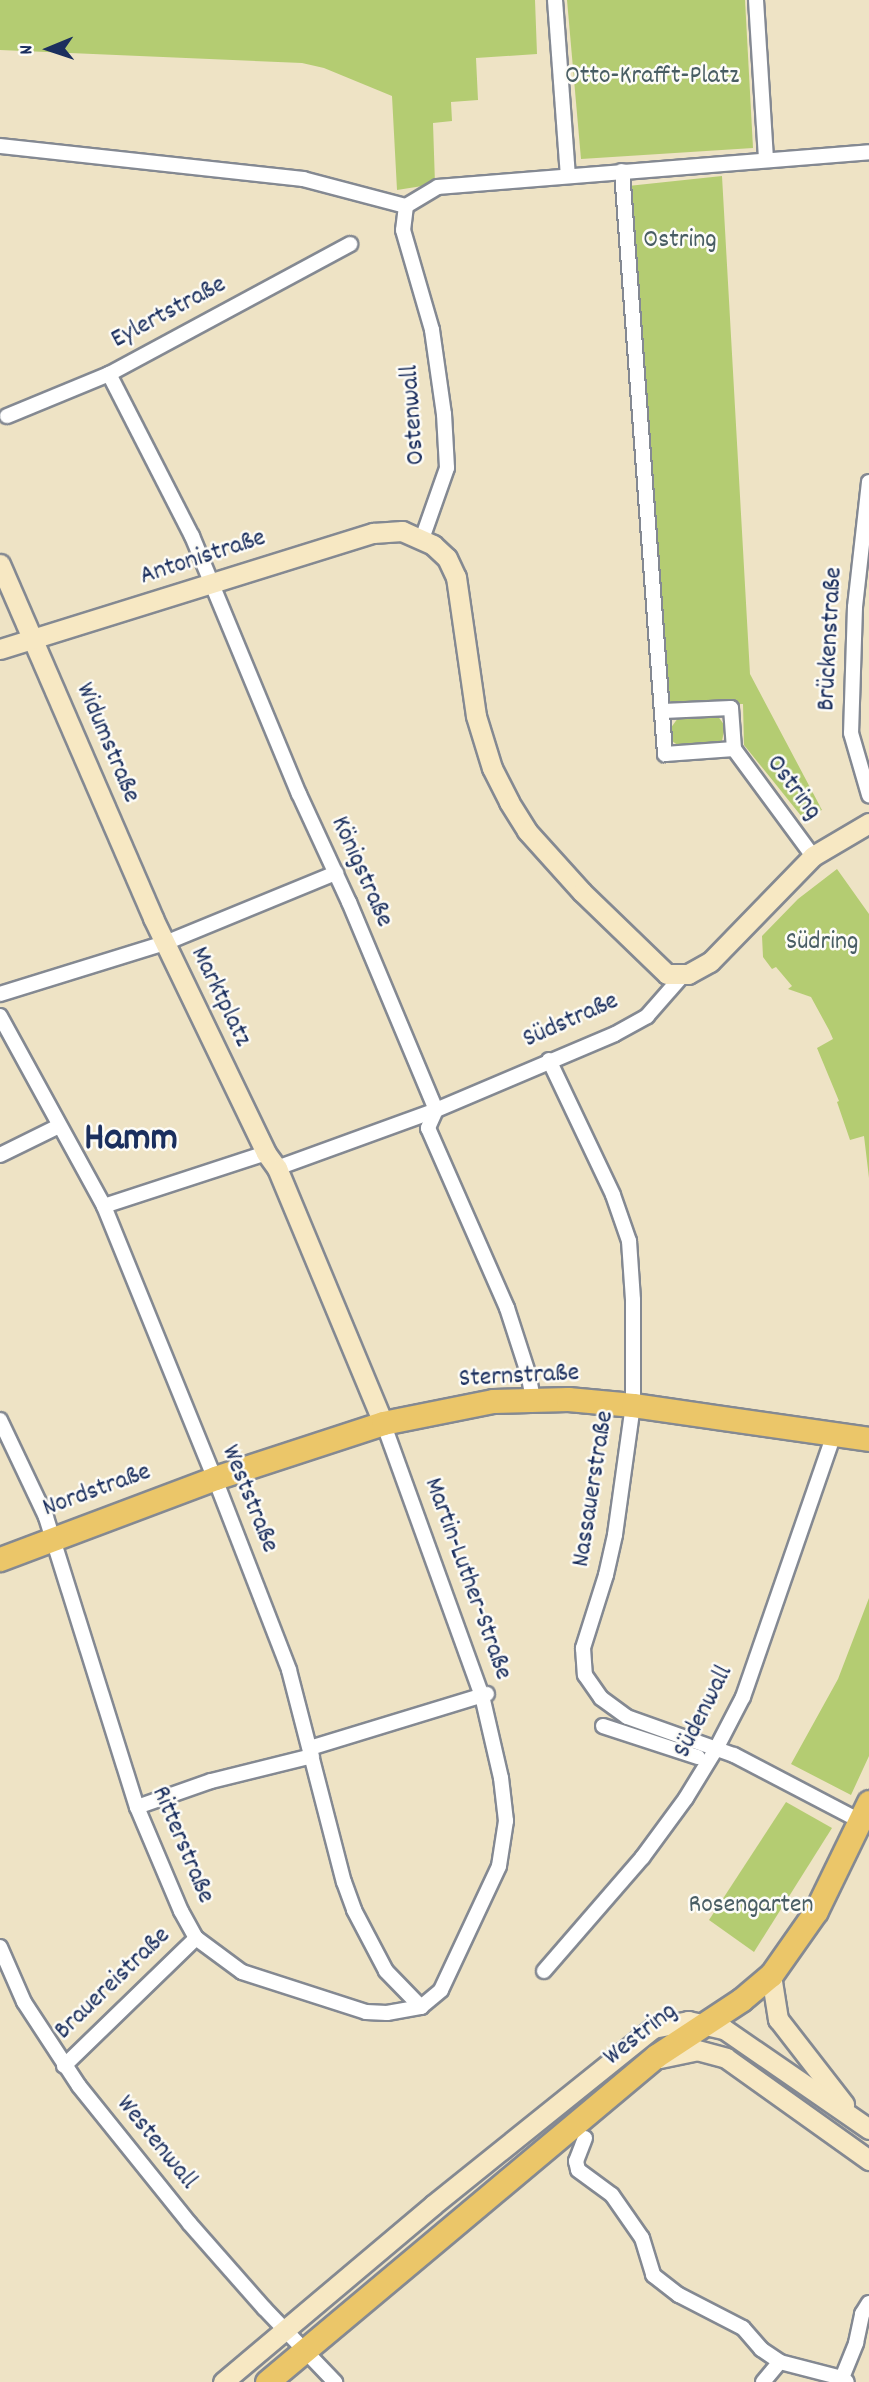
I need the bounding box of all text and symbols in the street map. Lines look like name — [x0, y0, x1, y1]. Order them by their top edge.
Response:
north arrow — [14, 14, 84, 84]
text: N — [14, 45, 41, 55]
park label: Otto-Krafft-Platz — [565, 61, 739, 93]
park label: Ostring — [643, 225, 717, 257]
street label: Eylertstraße — [106, 270, 232, 356]
street label: Ostenwall — [395, 364, 433, 466]
street label: Antonistraße — [136, 523, 270, 593]
street label: Brückenstraße — [812, 566, 850, 712]
street label: Widumstraße — [68, 678, 146, 808]
street label: Ostring — [758, 749, 828, 827]
street label: Königstraße — [323, 812, 399, 932]
park label: Südring — [786, 927, 858, 959]
street label: Marktplatz — [182, 942, 258, 1052]
street label: Südstraße — [519, 986, 623, 1056]
district label: Hamm — [84, 1117, 178, 1165]
street label: Sternstraße — [458, 1358, 580, 1396]
street label: Nassauerstraße — [566, 1409, 622, 1569]
street label: Weststraße — [213, 1441, 285, 1557]
street label: Nordstraße — [39, 1457, 155, 1525]
street label: Martin-Luther-Straße — [416, 1474, 518, 1684]
street label: Südenwall — [667, 1661, 741, 1763]
street label: Ritterstraße — [143, 1782, 221, 1908]
park label: Rosengarten — [689, 1890, 813, 1922]
street label: Brauereistraße — [49, 1921, 177, 2047]
street label: Westring — [598, 1997, 684, 2073]
street label: Westenwall — [109, 2090, 203, 2196]

